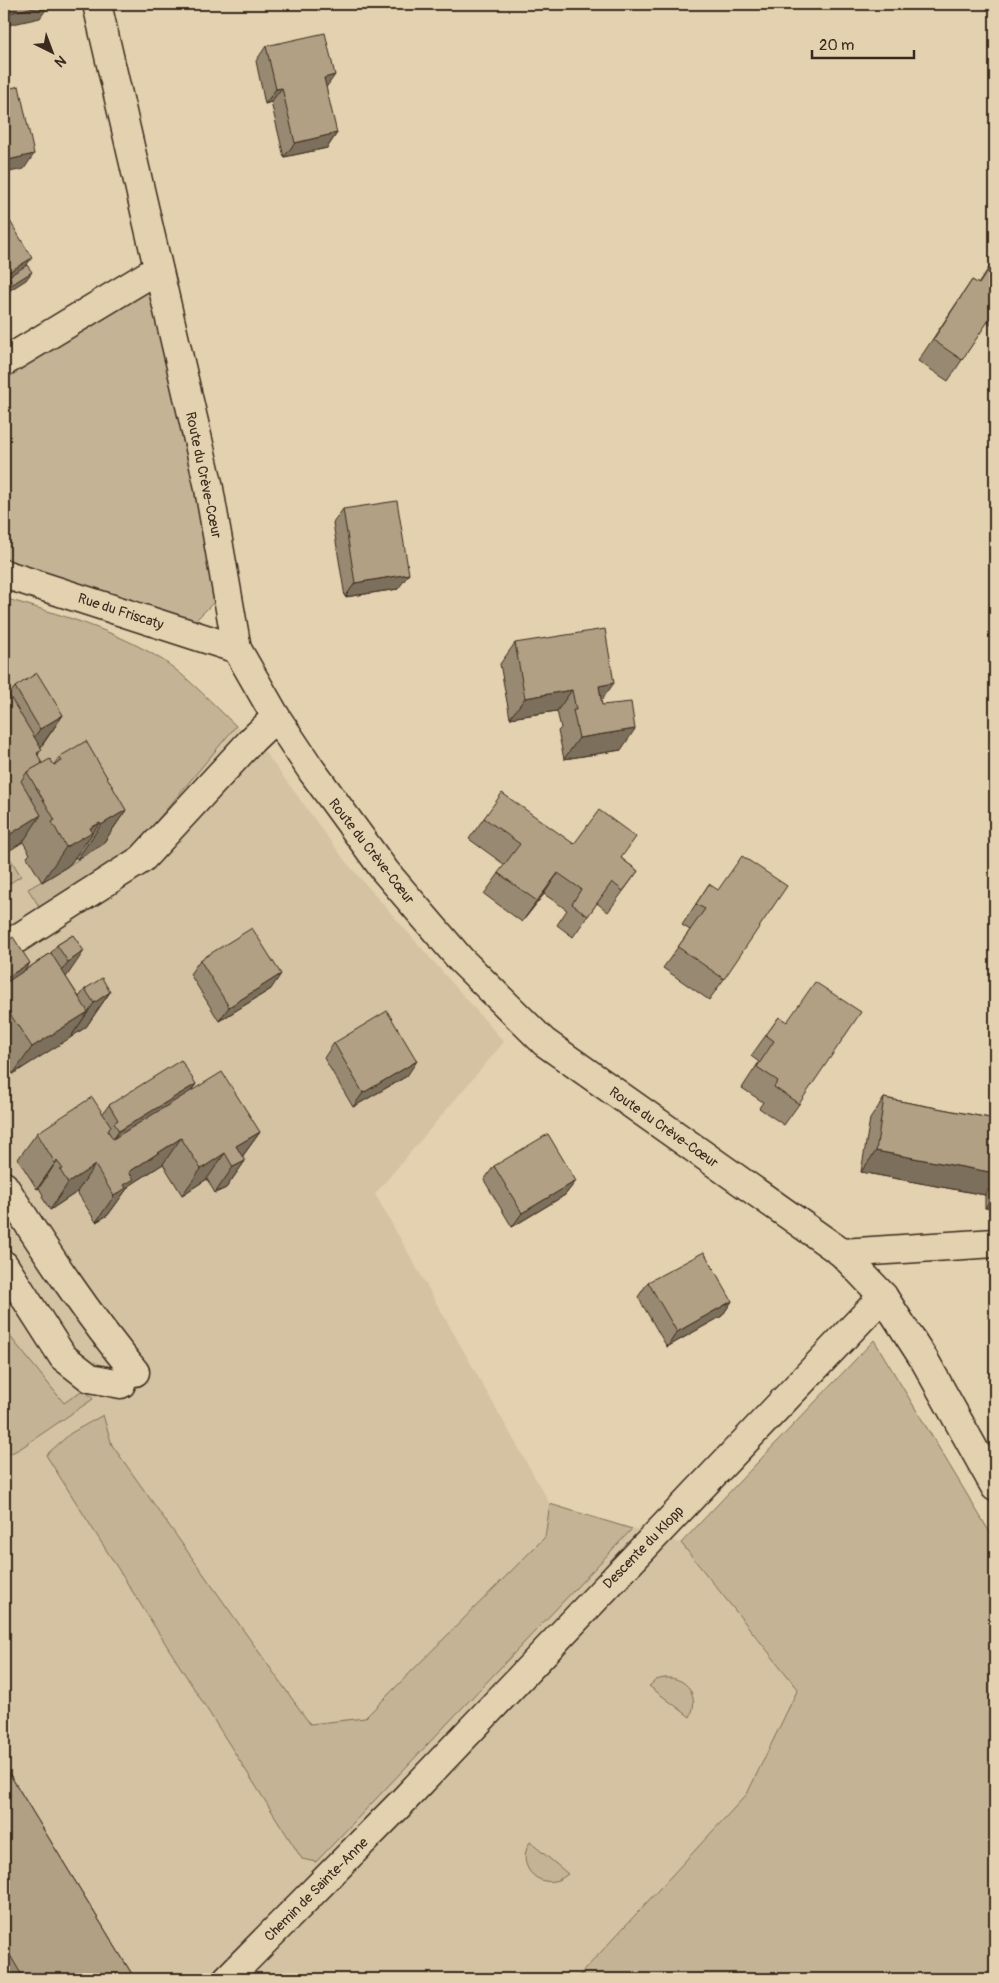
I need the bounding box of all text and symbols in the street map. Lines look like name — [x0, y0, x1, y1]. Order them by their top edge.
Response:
north arrow — [28, 28, 78, 78]
scale bar — [812, 28, 914, 60]
text: 20 m — [819, 36, 854, 55]
text: N — [51, 52, 70, 71]
street label: Route du Crève-Cœur — [182, 410, 225, 540]
street label: Rue du Friscaty — [76, 590, 166, 633]
street label: Route du Crève-Cœur — [325, 795, 418, 907]
street label: Route du Crève-Cœur — [606, 1083, 721, 1171]
street label: Descente du Klopp — [600, 1502, 687, 1592]
street label: Chemin de Sainte-Anne — [261, 1834, 372, 1945]

